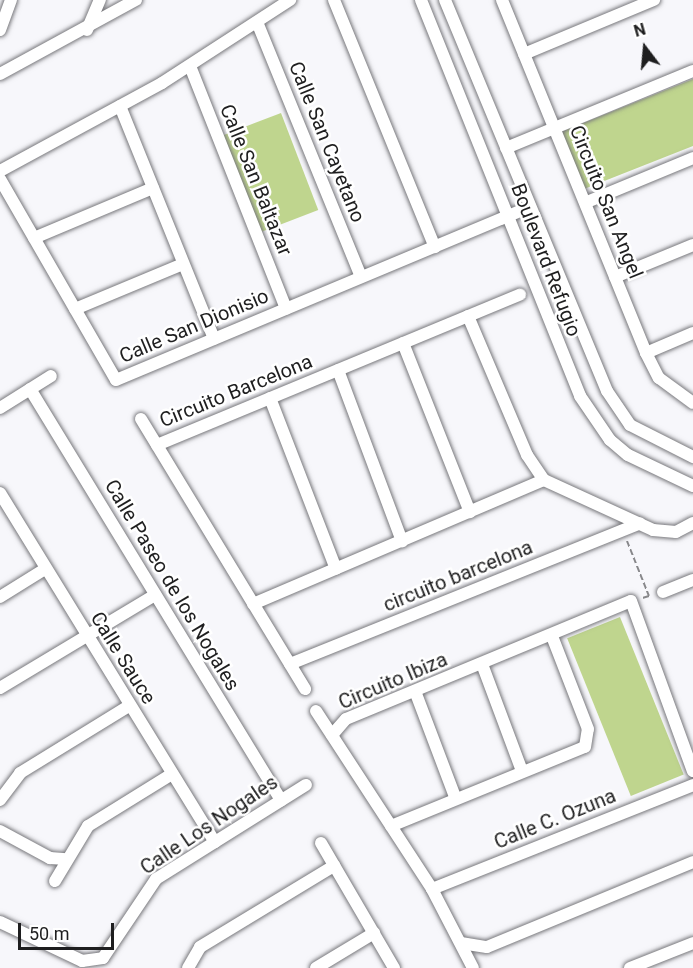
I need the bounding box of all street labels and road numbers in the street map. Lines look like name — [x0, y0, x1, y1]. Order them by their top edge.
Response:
street label: Calle San Cayetano — [284, 58, 370, 226]
street label: Calle San Baltazar — [215, 101, 297, 259]
street label: Circuito San Angel — [564, 122, 648, 282]
street label: Boulevard Refugio — [506, 180, 586, 340]
street label: Calle San Dionisio — [116, 284, 272, 368]
street label: Circuito Barcelona — [156, 349, 316, 433]
street label: Calle Paseo de los Nogales — [99, 475, 245, 695]
street label: circuito barcelona — [380, 535, 536, 617]
street label: Calle Sauce — [85, 608, 161, 708]
street label: Circuito Ibiza — [335, 647, 451, 715]
street label: Calle Los Nogales — [136, 770, 282, 880]
street label: Calle C. Ozuna — [491, 784, 619, 854]

